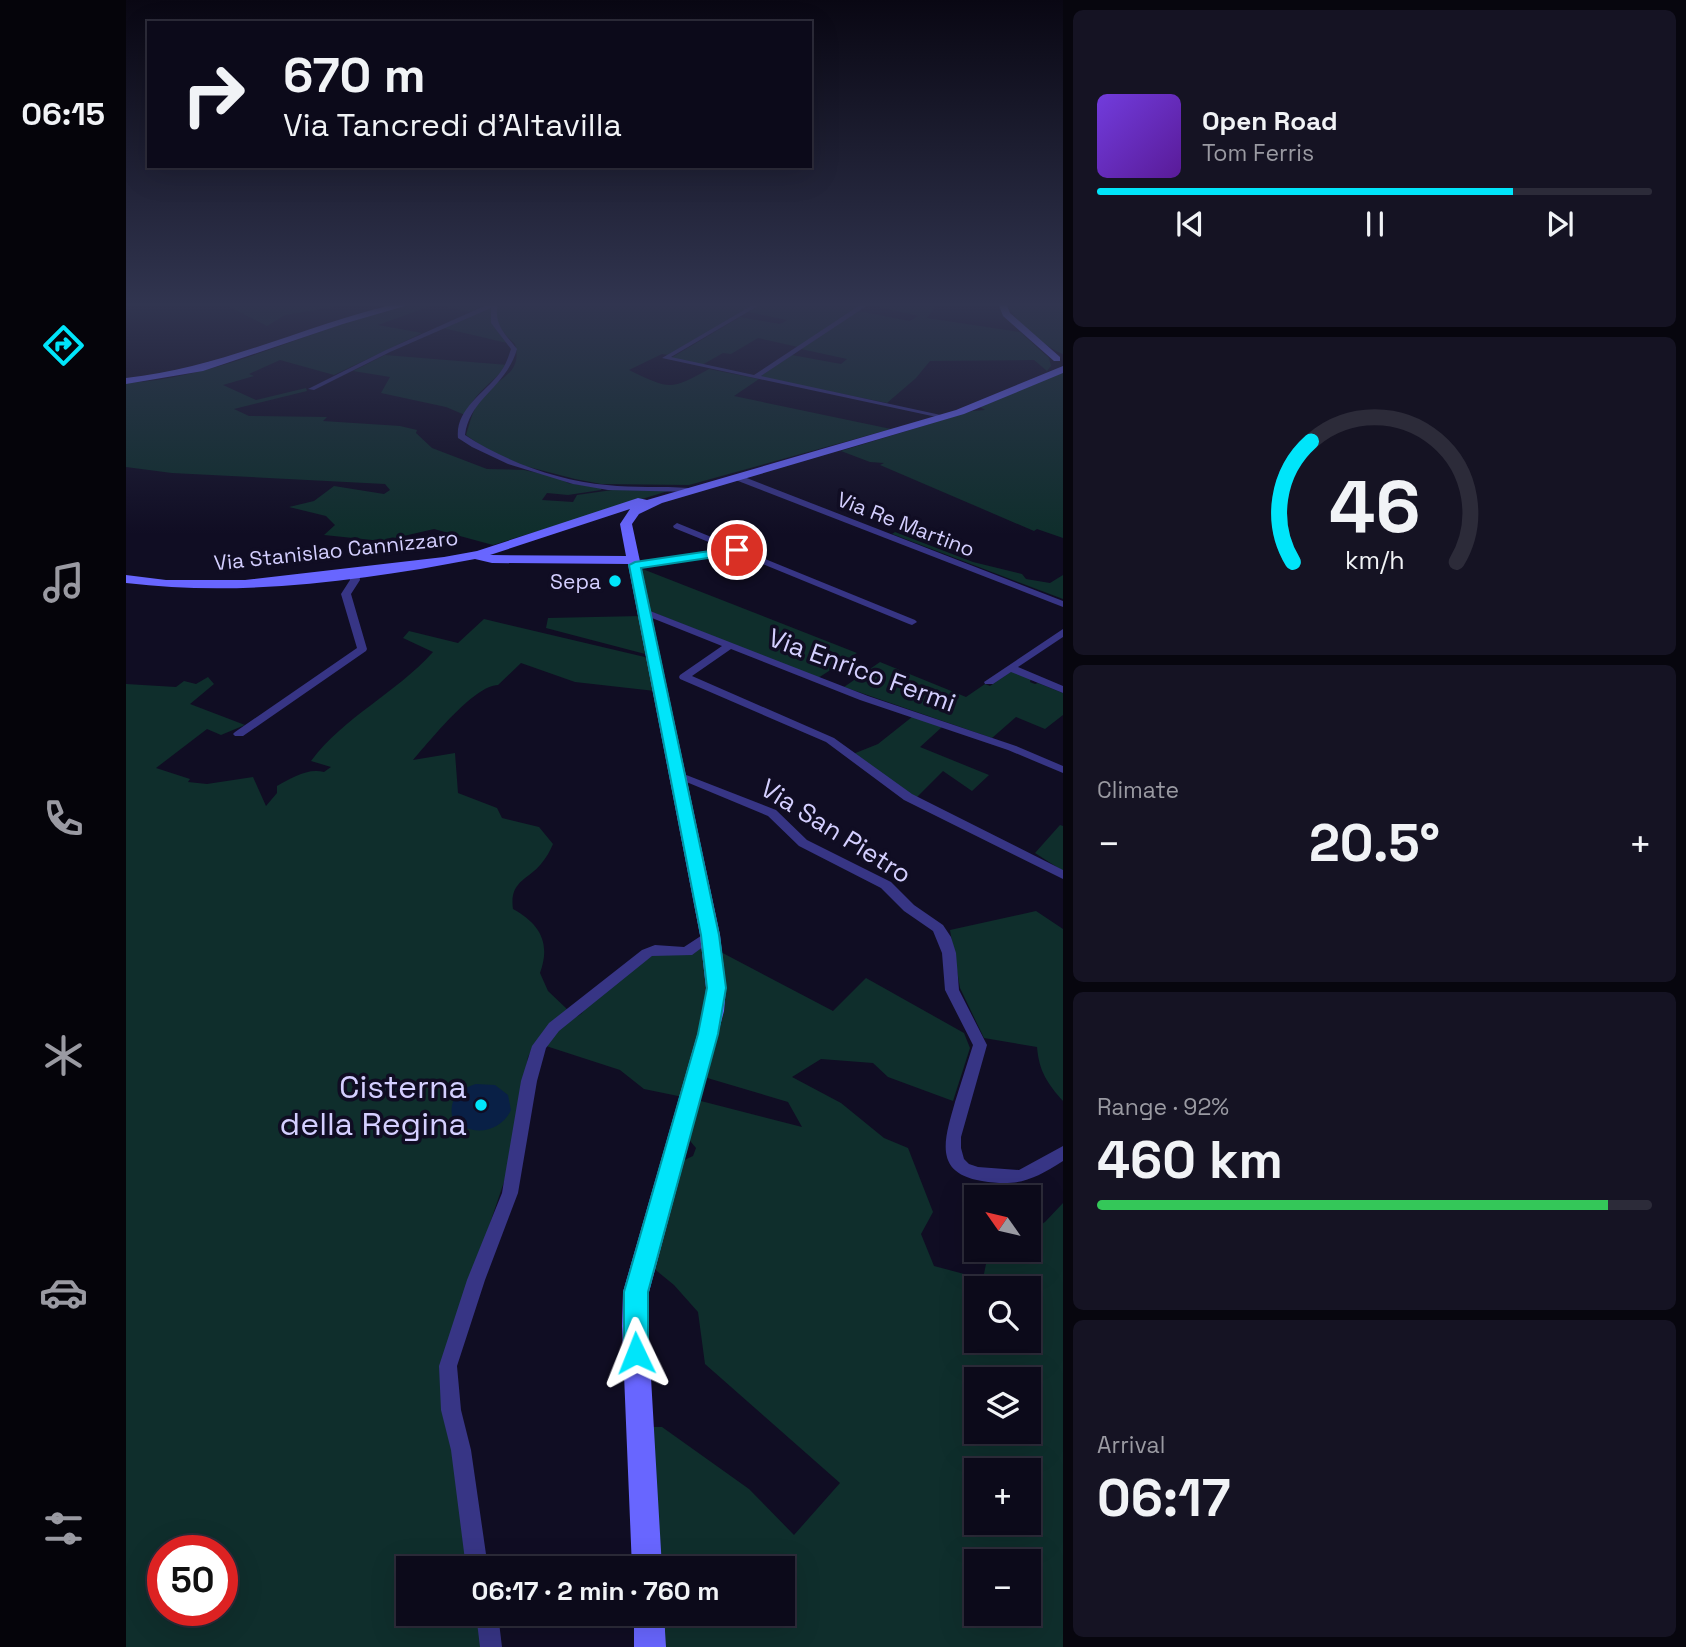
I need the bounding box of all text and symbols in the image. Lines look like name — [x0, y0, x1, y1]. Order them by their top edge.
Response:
text: 670 m — [283, 44, 426, 106]
icon: right — [168, 49, 259, 140]
text: 06:15 — [21, 94, 105, 134]
text: Open Road — [1202, 104, 1338, 138]
text: Via Tancredi d'Altavilla — [283, 105, 622, 145]
text: Tom Ferris — [1202, 138, 1314, 168]
icon: previous — [1171, 205, 1209, 243]
icon: pause — [1356, 205, 1394, 243]
icon: next — [1541, 205, 1579, 243]
icon: directions — [39, 321, 88, 370]
text: 46 — [1329, 461, 1420, 554]
street label: Via Re Martino — [833, 485, 979, 563]
pin — [707, 520, 767, 580]
street label: Via Stanislao Cannizzaro — [213, 524, 459, 576]
icon: arrive — [718, 531, 756, 569]
text: km/h — [1345, 544, 1404, 576]
icon: music — [39, 558, 88, 607]
place label: Sepa — [550, 568, 601, 595]
marker: Sepa — [607, 573, 623, 589]
street label: Via Enrico Fermi — [764, 620, 960, 720]
street label: Via San Pietro — [754, 771, 918, 891]
text: Climate — [1097, 775, 1179, 805]
icon: phone — [39, 794, 88, 843]
text: 20.5° — [1309, 810, 1440, 876]
text: − — [1097, 820, 1121, 868]
text: + — [1628, 820, 1652, 868]
icon: climate — [39, 1031, 88, 1080]
place label: Cisterna della Regina — [280, 1067, 467, 1144]
text: Range · 92% — [1097, 1092, 1229, 1122]
marker: Cisterna della Regina — [473, 1097, 489, 1113]
text: 460 km — [1097, 1127, 1283, 1193]
north arrow — [964, 1185, 1041, 1262]
map controls — [964, 1185, 1041, 1626]
icon: car — [39, 1268, 88, 1317]
button: search — [964, 1276, 1041, 1353]
position arrow — [599, 1316, 673, 1390]
button: layers — [964, 1367, 1041, 1444]
text: Arrival — [1097, 1430, 1165, 1460]
button: + — [964, 1458, 1041, 1535]
text: 06:17 — [1097, 1465, 1231, 1531]
icon: filters — [39, 1504, 88, 1553]
speed limit sign: 50 — [147, 1535, 238, 1626]
button: − — [964, 1549, 1041, 1626]
text: 06:17 · 2 min · 760 m — [472, 1574, 719, 1608]

